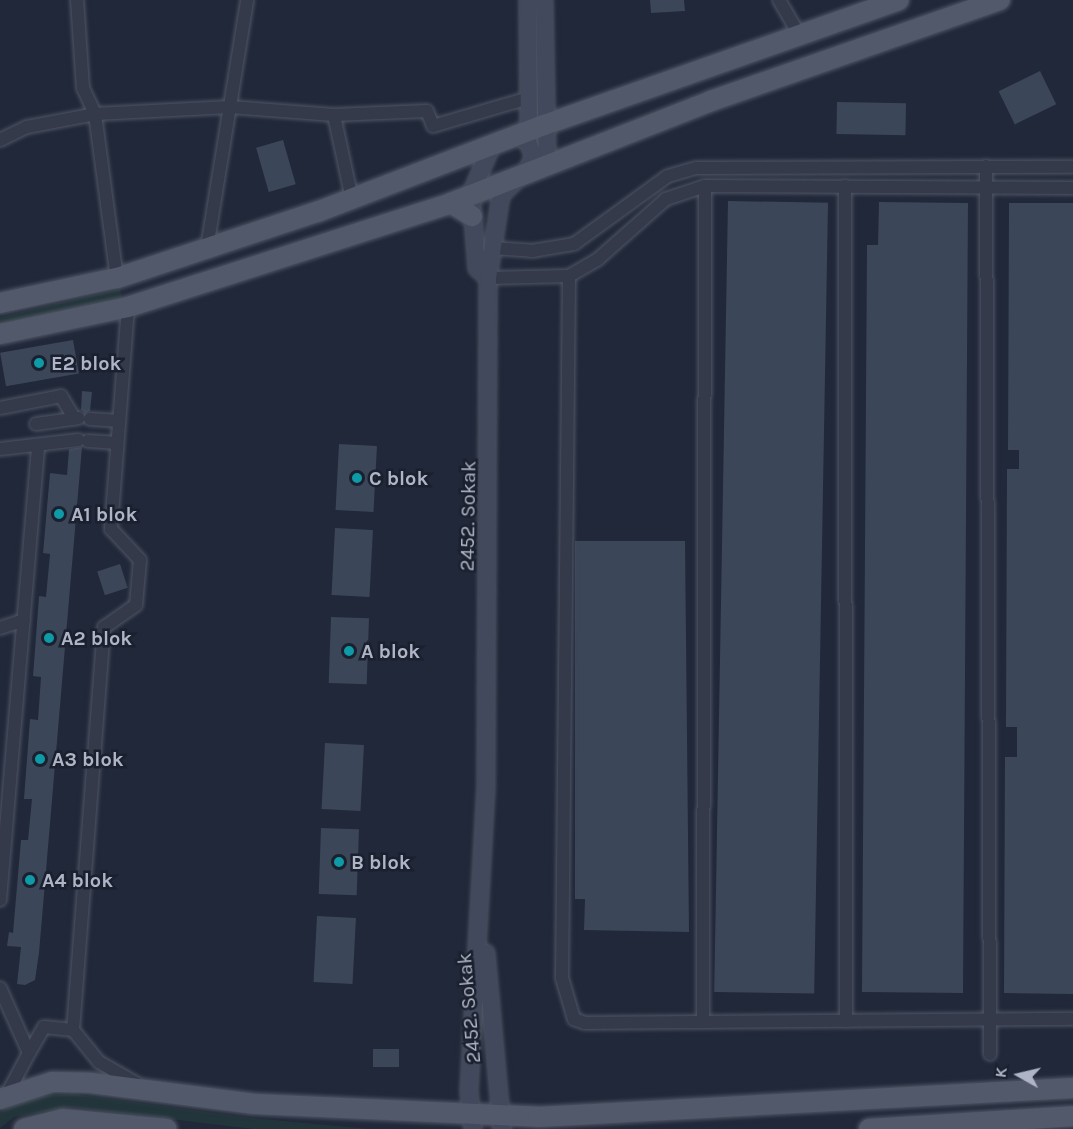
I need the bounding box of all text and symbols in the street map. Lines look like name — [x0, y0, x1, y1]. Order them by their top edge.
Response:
place label: E2 blok — [51, 351, 121, 375]
marker: E2 blok — [32, 356, 46, 370]
street label: 2452. Sokak — [455, 461, 481, 571]
place label: C blok — [369, 466, 428, 490]
marker: C blok — [350, 471, 364, 485]
place label: A1 blok — [71, 502, 137, 526]
marker: A1 blok — [52, 507, 66, 521]
place label: A2 blok — [61, 626, 132, 650]
marker: A2 blok — [42, 631, 56, 645]
place label: A blok — [361, 639, 420, 663]
marker: A blok — [342, 644, 356, 658]
place label: A3 blok — [52, 747, 124, 771]
marker: A3 blok — [33, 752, 47, 766]
place label: B blok — [351, 850, 411, 874]
marker: B blok — [332, 855, 346, 869]
place label: A4 blok — [42, 868, 113, 892]
marker: A4 blok — [23, 873, 37, 887]
street label: 2452. Sokak — [452, 952, 486, 1064]
north arrow — [989, 1045, 1049, 1105]
text: K — [991, 1066, 1011, 1079]

